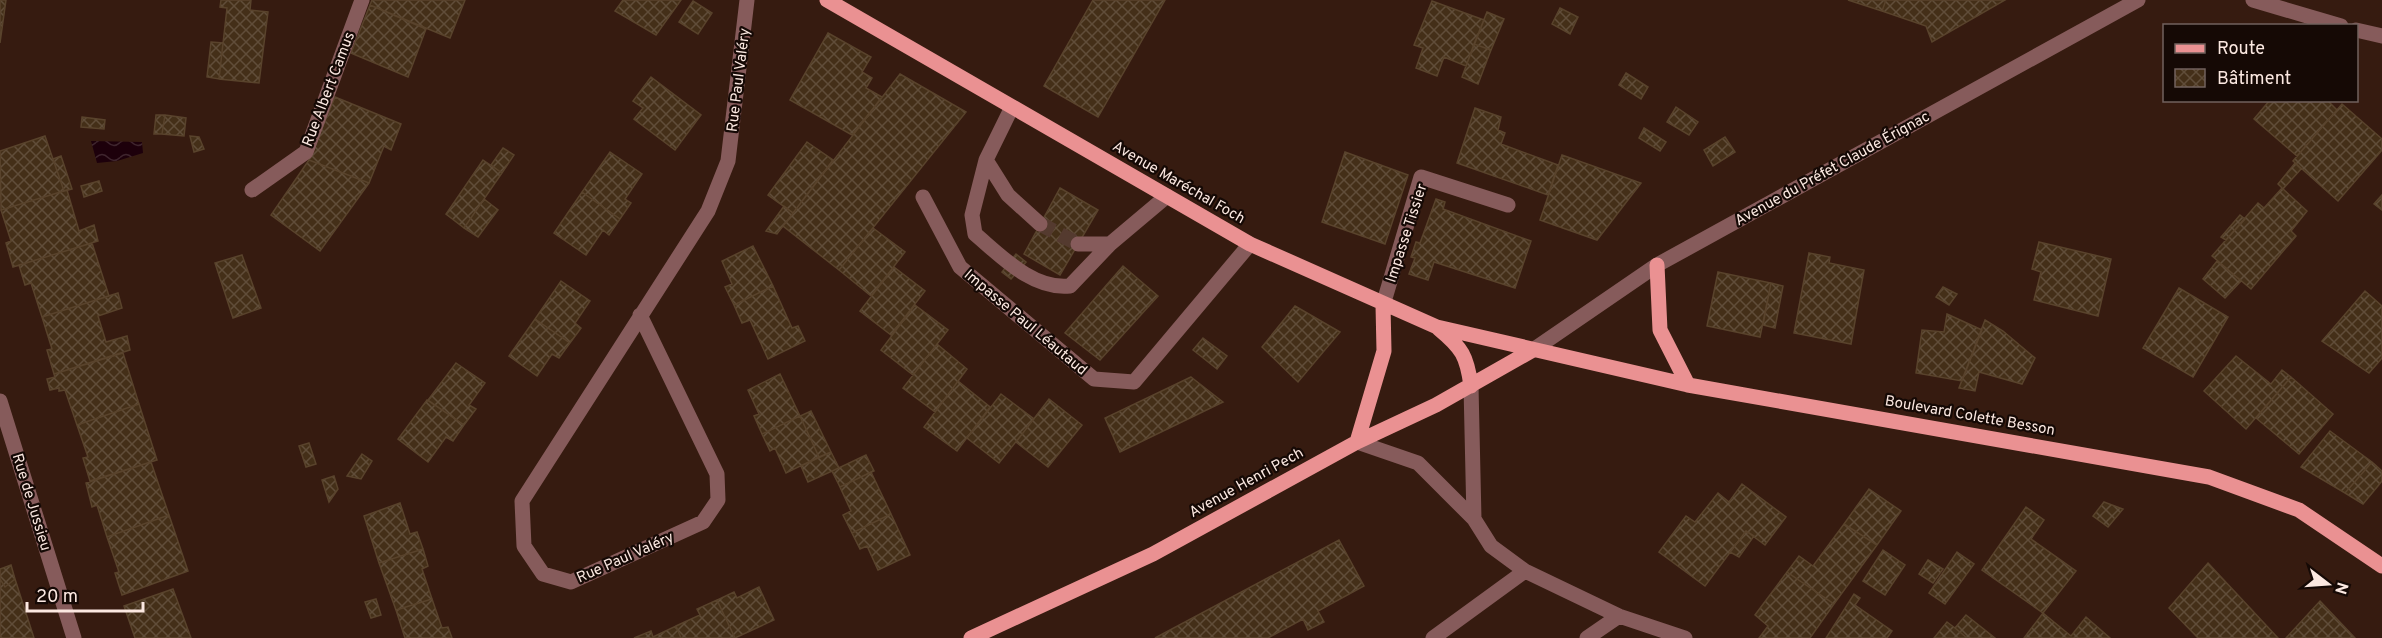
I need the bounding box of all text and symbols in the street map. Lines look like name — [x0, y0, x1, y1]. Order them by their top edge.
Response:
legend — [2163, 24, 2358, 102]
street label: Rue Paul Valéry — [724, 27, 755, 133]
street label: Rue Albert Camus — [299, 29, 360, 150]
text: Route — [2217, 38, 2265, 61]
text: Bâtiment — [2217, 68, 2291, 91]
street label: Avenue du Préfet Claude Érignac — [1731, 107, 1933, 231]
street label: Avenue Maréchal Foch — [1109, 138, 1248, 229]
street label: Impasse Tissier — [1382, 181, 1432, 285]
street label: Impasse Paul Léautaud — [959, 266, 1091, 380]
street label: Boulevard Colette Besson — [1883, 392, 2056, 441]
street label: Avenue Henri Pech — [1186, 444, 1307, 523]
street label: Rue de Jussieu — [7, 451, 54, 553]
street label: Rue Paul Valéry — [574, 528, 677, 588]
north arrow — [2298, 554, 2358, 614]
scale bar — [27, 575, 142, 613]
text: N — [2329, 579, 2352, 596]
text: 20 m — [36, 586, 78, 609]

